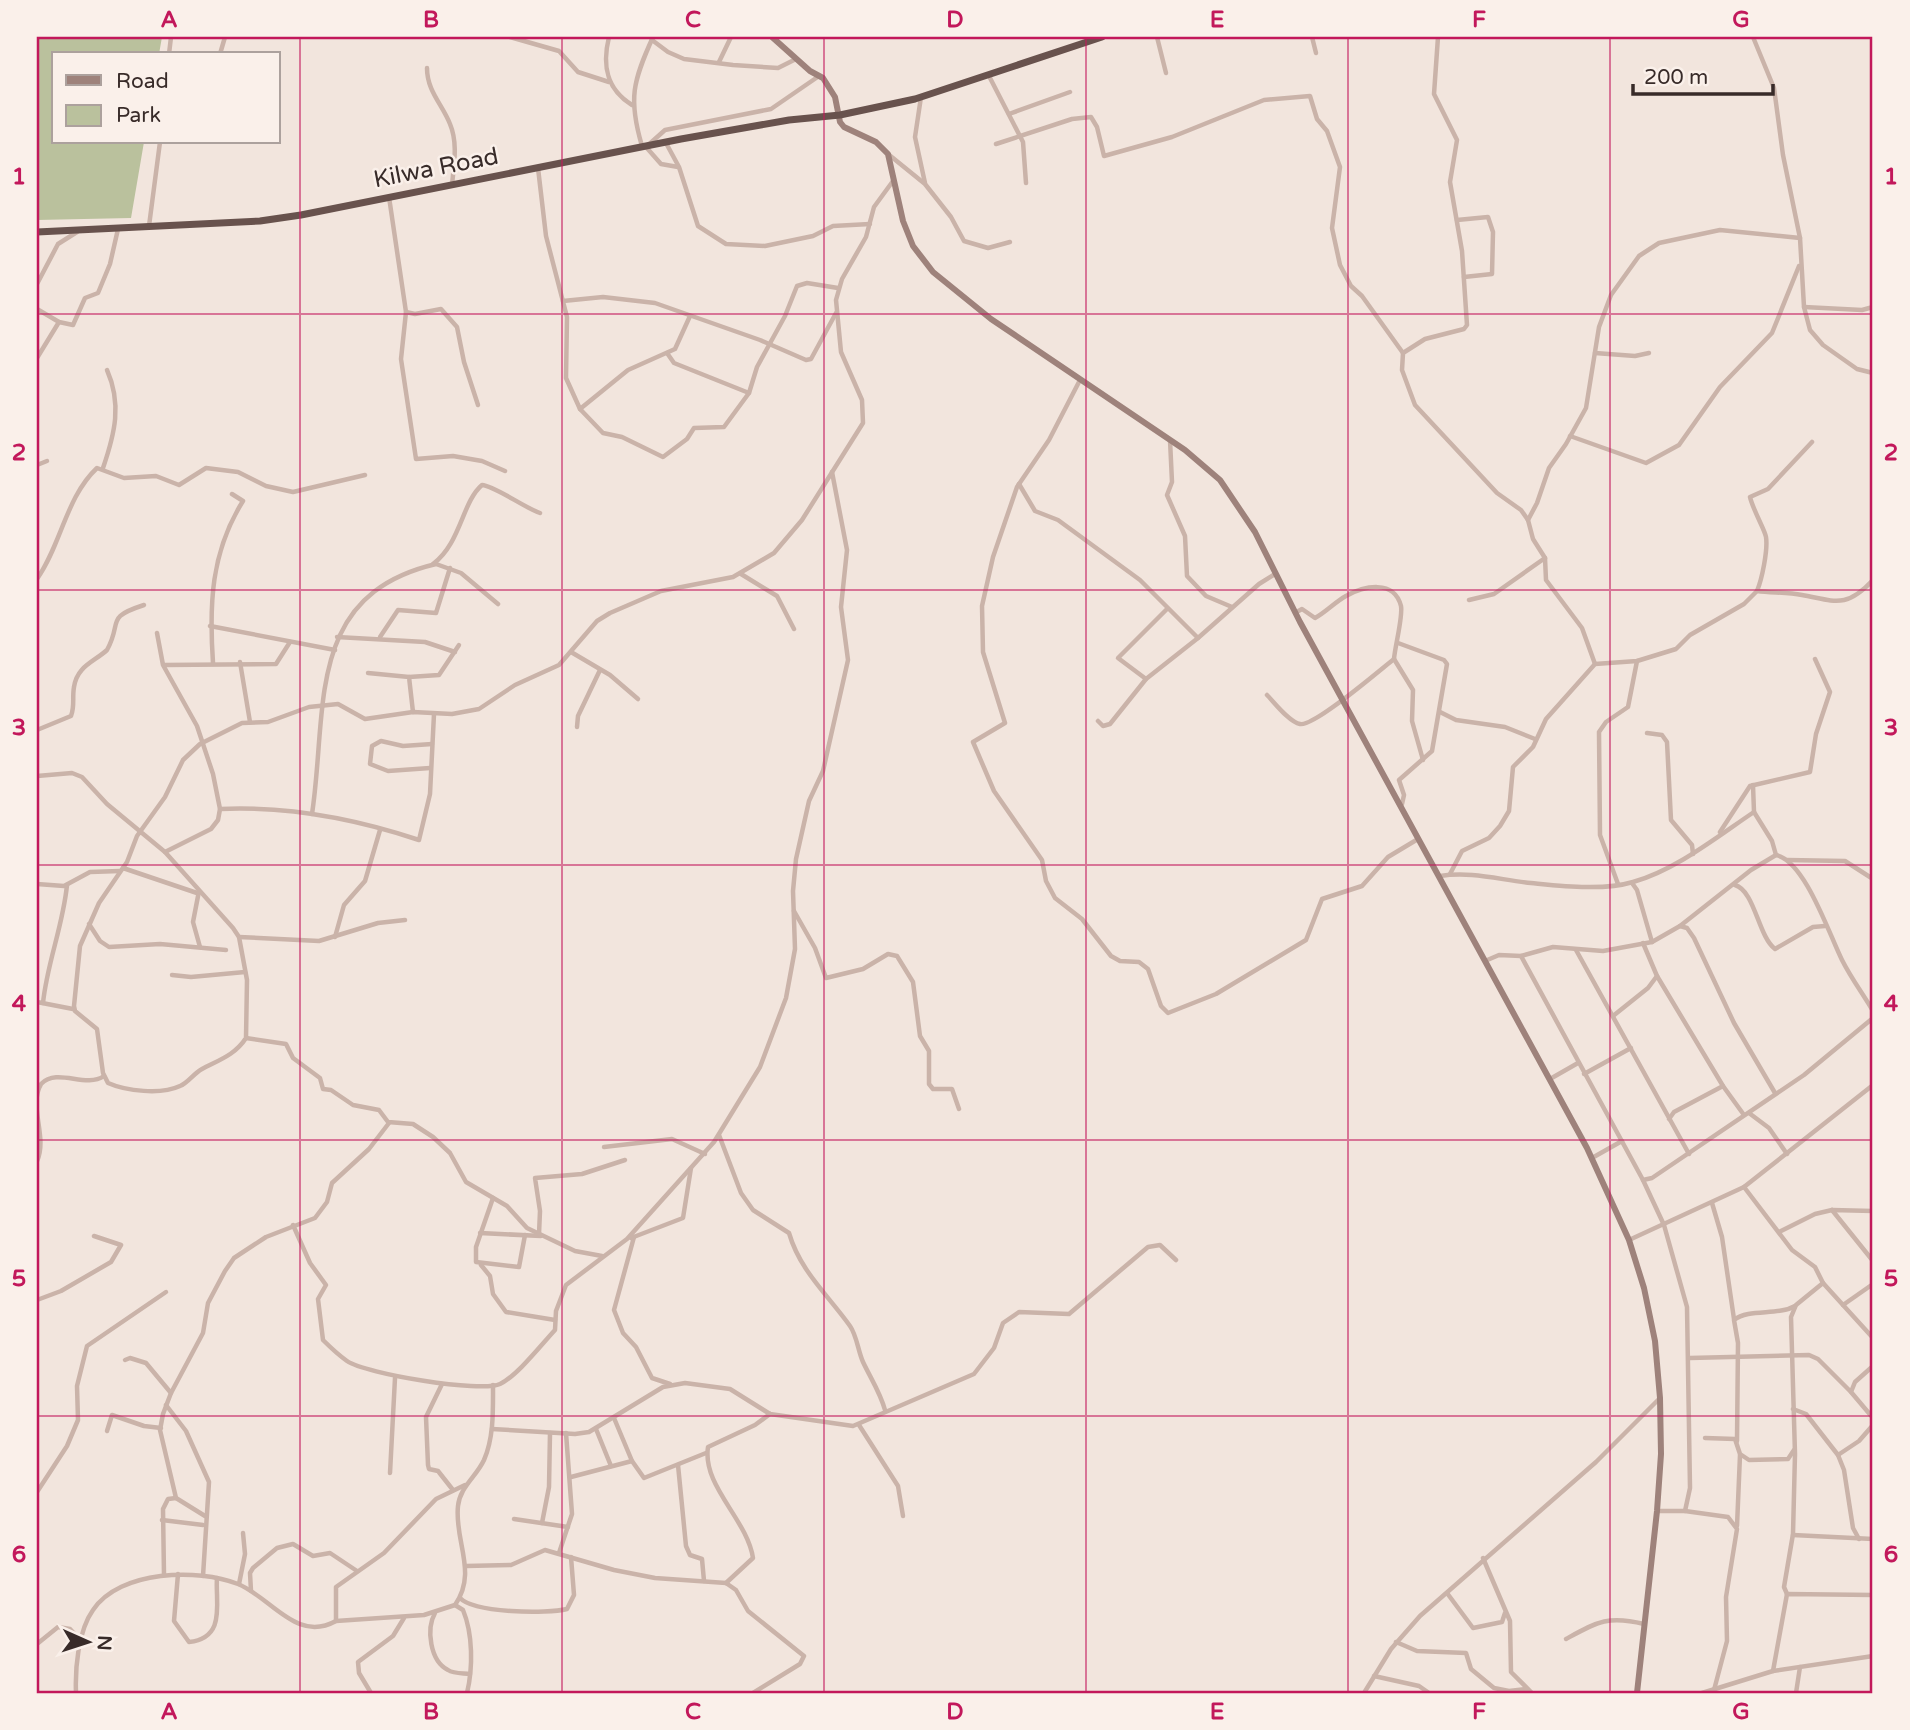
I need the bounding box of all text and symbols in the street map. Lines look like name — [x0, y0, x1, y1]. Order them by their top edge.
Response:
text: A — [160, 6, 178, 34]
text: B — [423, 6, 439, 34]
text: C — [685, 6, 701, 34]
text: D — [946, 6, 964, 34]
text: E — [1210, 6, 1224, 34]
text: F — [1472, 6, 1486, 34]
text: G — [1732, 6, 1750, 34]
legend — [52, 52, 280, 144]
scale bar — [1633, 52, 1773, 96]
text: 200 m — [1644, 65, 1708, 90]
text: Road — [116, 69, 169, 94]
text: Park — [116, 103, 161, 128]
street label: Kilwa Road — [371, 142, 501, 194]
text: 1 — [12, 163, 26, 191]
text: 1 — [1884, 163, 1898, 191]
text: 2 — [12, 439, 26, 467]
text: 2 — [1884, 439, 1898, 467]
text: 3 — [12, 714, 26, 742]
text: 3 — [1884, 714, 1898, 742]
text: 4 — [12, 990, 27, 1018]
text: 4 — [1884, 990, 1899, 1018]
text: 5 — [12, 1265, 26, 1293]
text: 5 — [1884, 1265, 1898, 1293]
text: 6 — [12, 1541, 26, 1569]
text: 6 — [1884, 1541, 1898, 1569]
north arrow — [52, 1608, 122, 1678]
text: N — [93, 1635, 115, 1651]
text: A — [160, 1698, 178, 1726]
text: B — [423, 1698, 439, 1726]
text: C — [685, 1698, 701, 1726]
text: D — [946, 1698, 964, 1726]
text: E — [1210, 1698, 1224, 1726]
text: F — [1472, 1698, 1486, 1726]
text: G — [1732, 1698, 1750, 1726]

